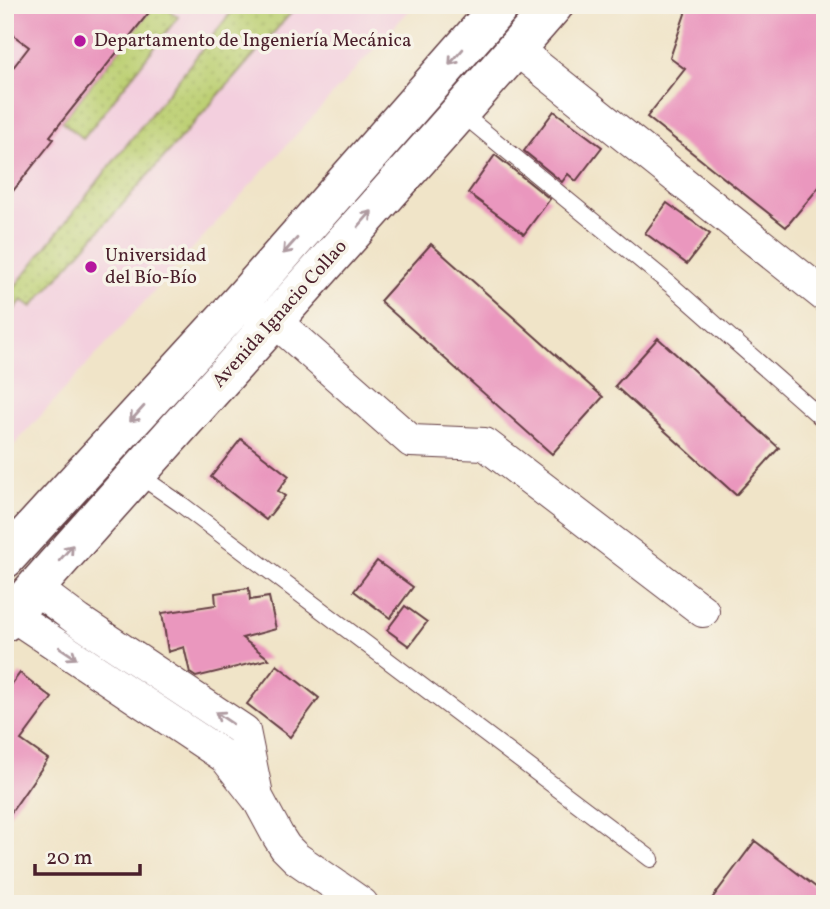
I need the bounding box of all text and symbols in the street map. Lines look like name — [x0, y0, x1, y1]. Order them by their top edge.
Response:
place label: Departamento de Ingeniería Mecánica — [94, 28, 411, 54]
marker: Departamento de Ingeniería Mecánica — [72, 33, 88, 49]
one-way arrow — [449, 47, 465, 65]
one-way arrow — [357, 211, 374, 228]
street label: Avenida Ignacio Collao — [207, 234, 353, 394]
one-way arrow — [282, 236, 298, 254]
place label: Universidad del Bío-Bío — [105, 243, 206, 291]
marker: Universidad del Bío-Bío — [83, 259, 99, 275]
one-way arrow — [129, 405, 145, 423]
one-way arrow — [58, 545, 75, 562]
one-way arrow — [58, 646, 78, 660]
one-way arrow — [215, 710, 234, 725]
scale bar — [35, 832, 140, 876]
text: 20 m — [46, 844, 92, 873]

